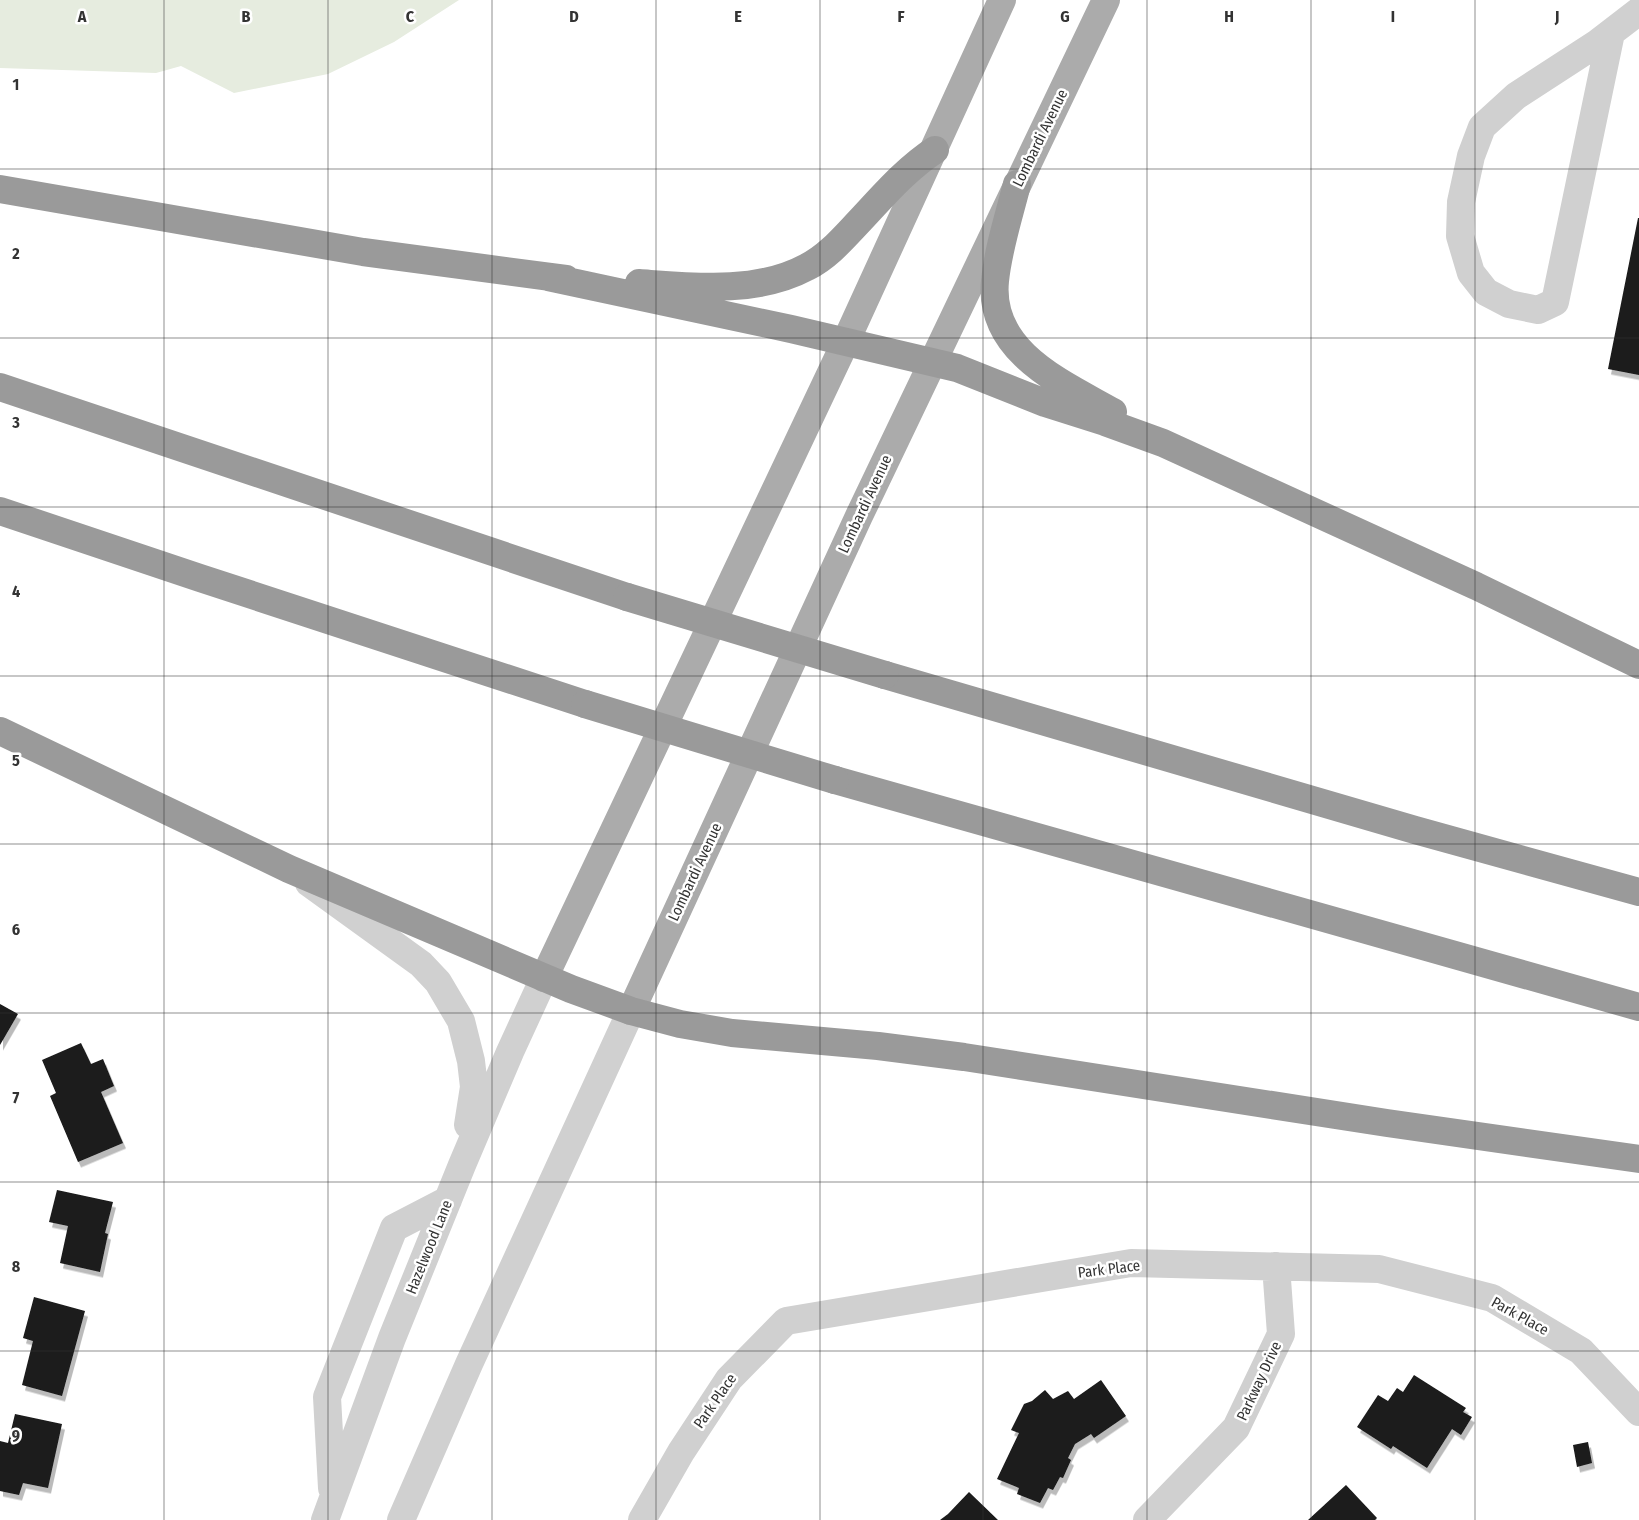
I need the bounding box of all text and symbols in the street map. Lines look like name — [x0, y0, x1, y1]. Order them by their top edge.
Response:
text: A — [77, 7, 87, 26]
text: B — [242, 7, 251, 26]
text: C — [406, 7, 415, 26]
text: D — [569, 7, 579, 26]
text: E — [734, 7, 742, 26]
text: F — [897, 7, 905, 26]
text: G — [1060, 7, 1070, 26]
text: H — [1224, 7, 1234, 26]
text: I — [1391, 7, 1395, 26]
text: J — [1554, 7, 1559, 26]
text: 1 — [13, 75, 19, 94]
street label: Lombardi Avenue — [1009, 86, 1071, 190]
text: 2 — [11, 244, 20, 263]
text: 3 — [11, 413, 20, 432]
street label: Lombardi Avenue — [834, 452, 896, 556]
text: 4 — [12, 582, 20, 601]
text: 5 — [12, 751, 20, 770]
street label: Lombardi Avenue — [664, 820, 726, 924]
text: 6 — [12, 920, 20, 939]
text: 7 — [13, 1088, 20, 1107]
street label: Hazelwood Lane — [402, 1197, 456, 1297]
street label: Park Place — [1077, 1256, 1141, 1282]
text: 8 — [12, 1257, 21, 1276]
street label: Park Place — [1488, 1293, 1552, 1339]
street label: Parkway Drive — [1233, 1339, 1285, 1423]
street label: Park Place — [690, 1370, 740, 1432]
text: 9 — [12, 1426, 20, 1445]

